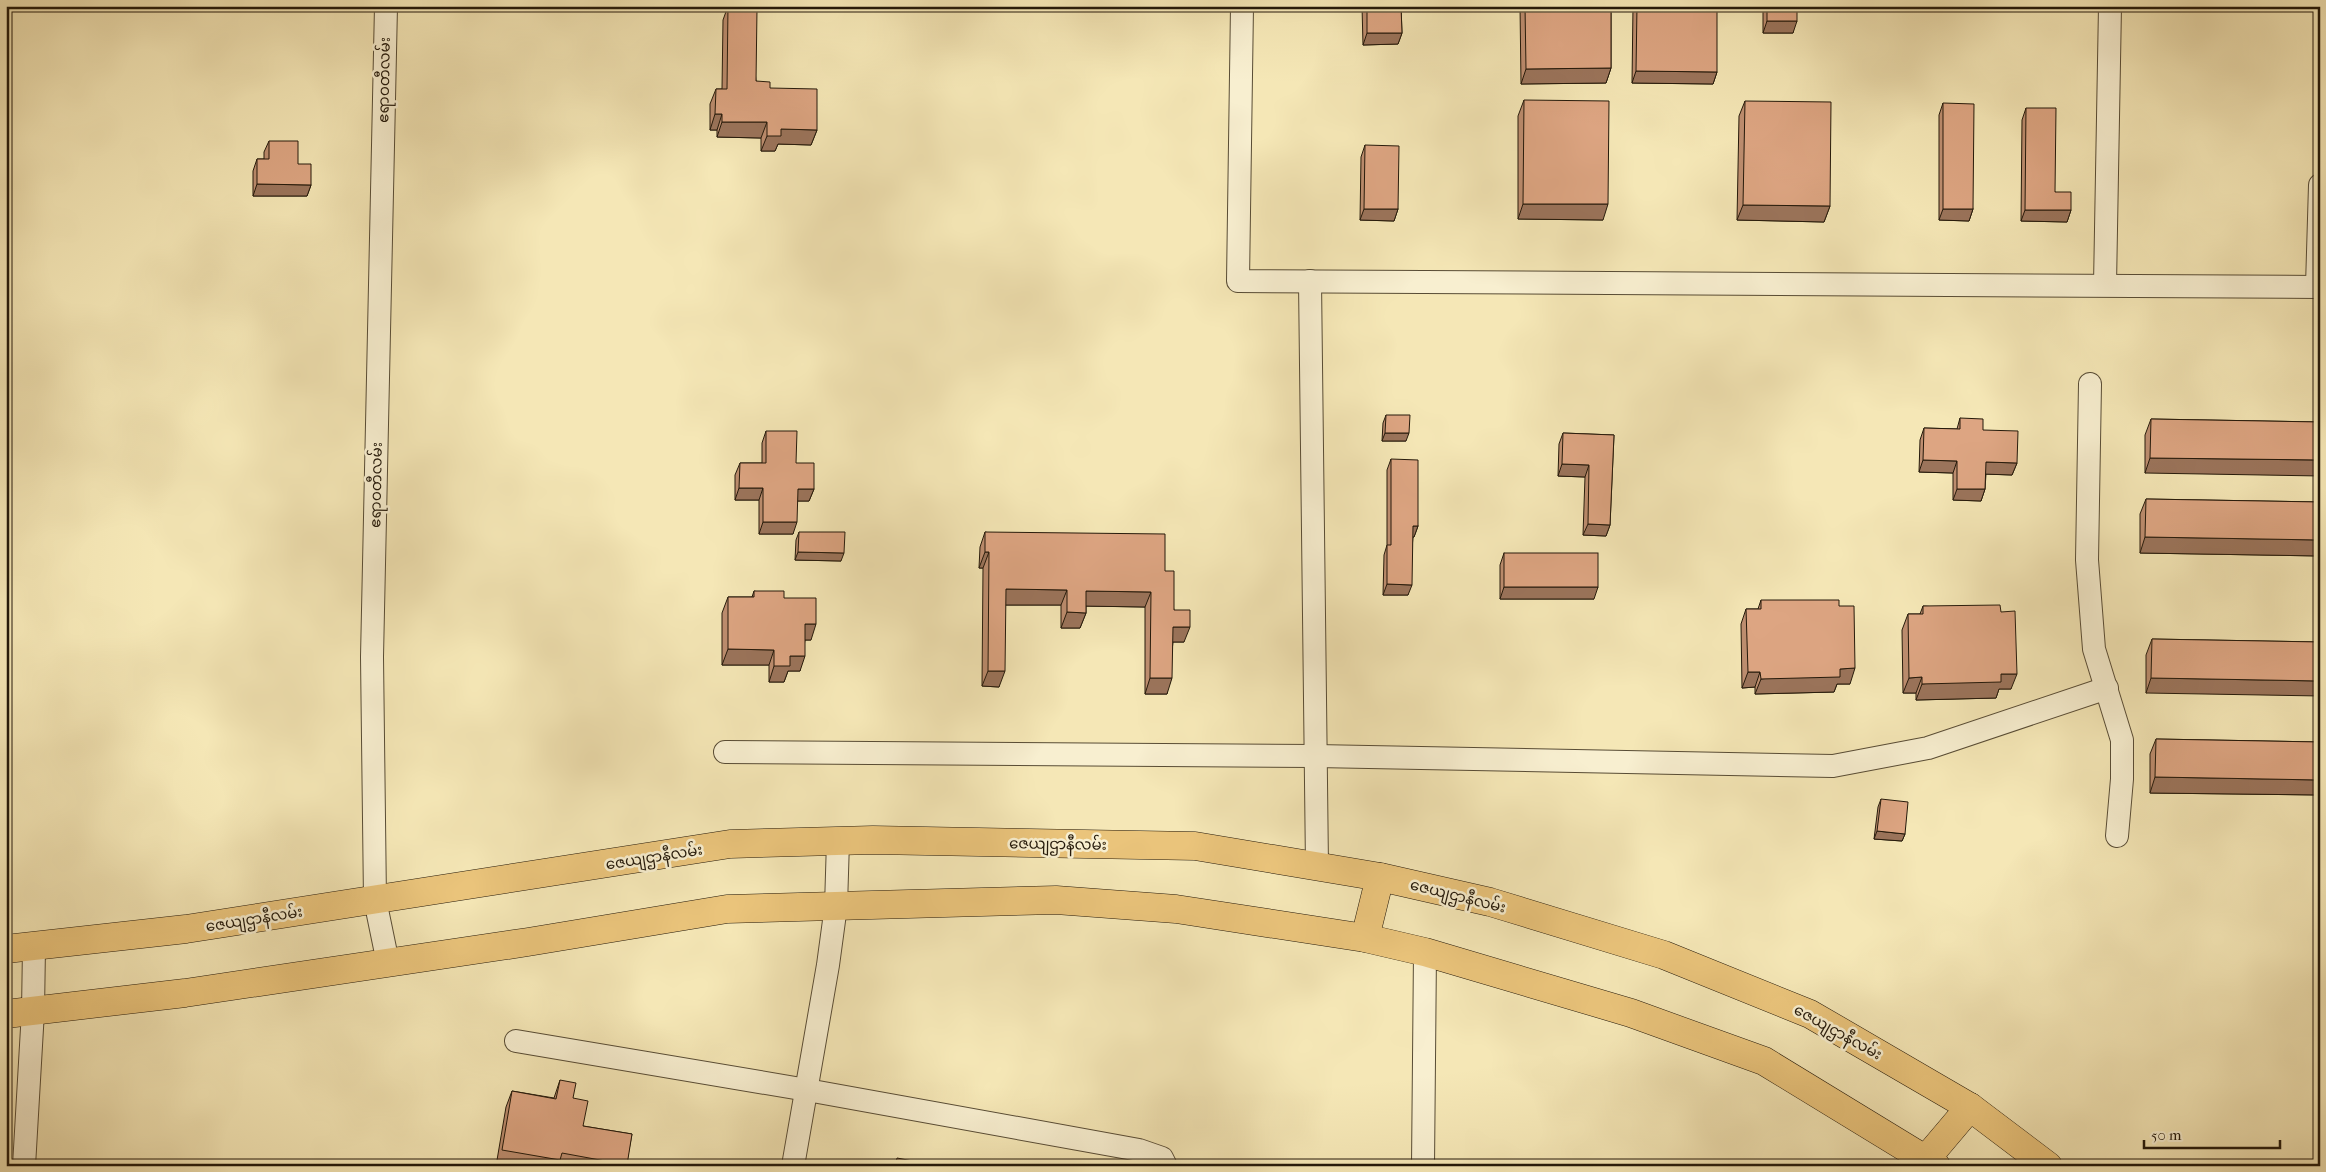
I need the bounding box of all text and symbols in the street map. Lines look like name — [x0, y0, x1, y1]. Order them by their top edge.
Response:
street label: ဧရာဝတီလမ်း — [373, 37, 397, 123]
street label: ဧရာဝတီလမ်း — [365, 442, 389, 528]
street label: ဇေယျဌာနီလမ်း — [1009, 833, 1107, 857]
street label: ဇေယျဌာနီလမ်း — [604, 839, 704, 876]
street label: ဇေယျဌာနီလမ်း — [1408, 874, 1508, 919]
street label: ဇေယျဌာနီလမ်း — [204, 901, 304, 938]
street label: ဇေယျဌာနီလမ်း — [1789, 1000, 1886, 1066]
scale bar — [2144, 1117, 2280, 1149]
text: 50 m — [2151, 1126, 2182, 1144]

